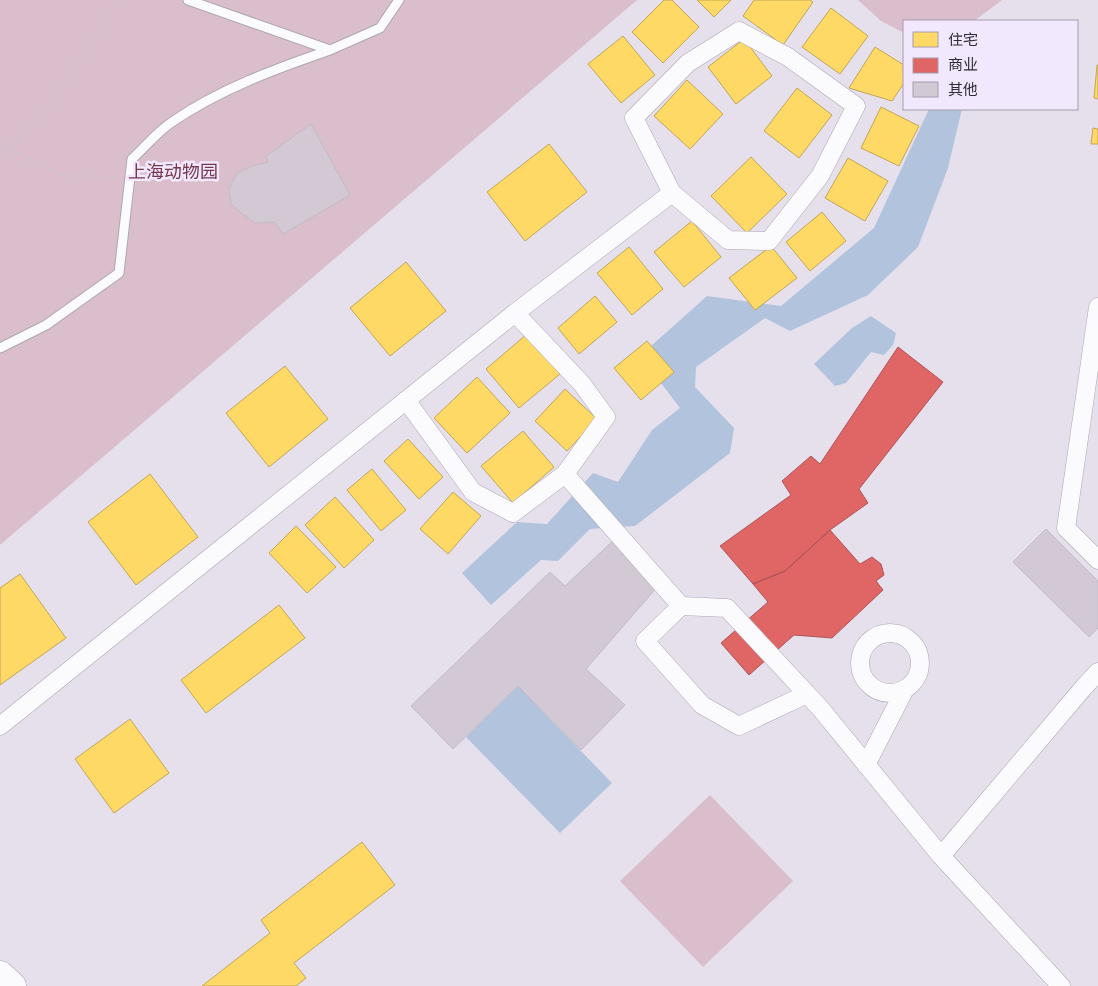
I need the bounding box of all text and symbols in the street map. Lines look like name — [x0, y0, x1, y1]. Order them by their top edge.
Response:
legend — [903, 20, 1078, 110]
text: 住宅 — [948, 31, 978, 48]
text: 商业 — [948, 56, 978, 73]
text: 其他 — [948, 81, 978, 98]
park label: 上海动物园 — [128, 162, 218, 182]

